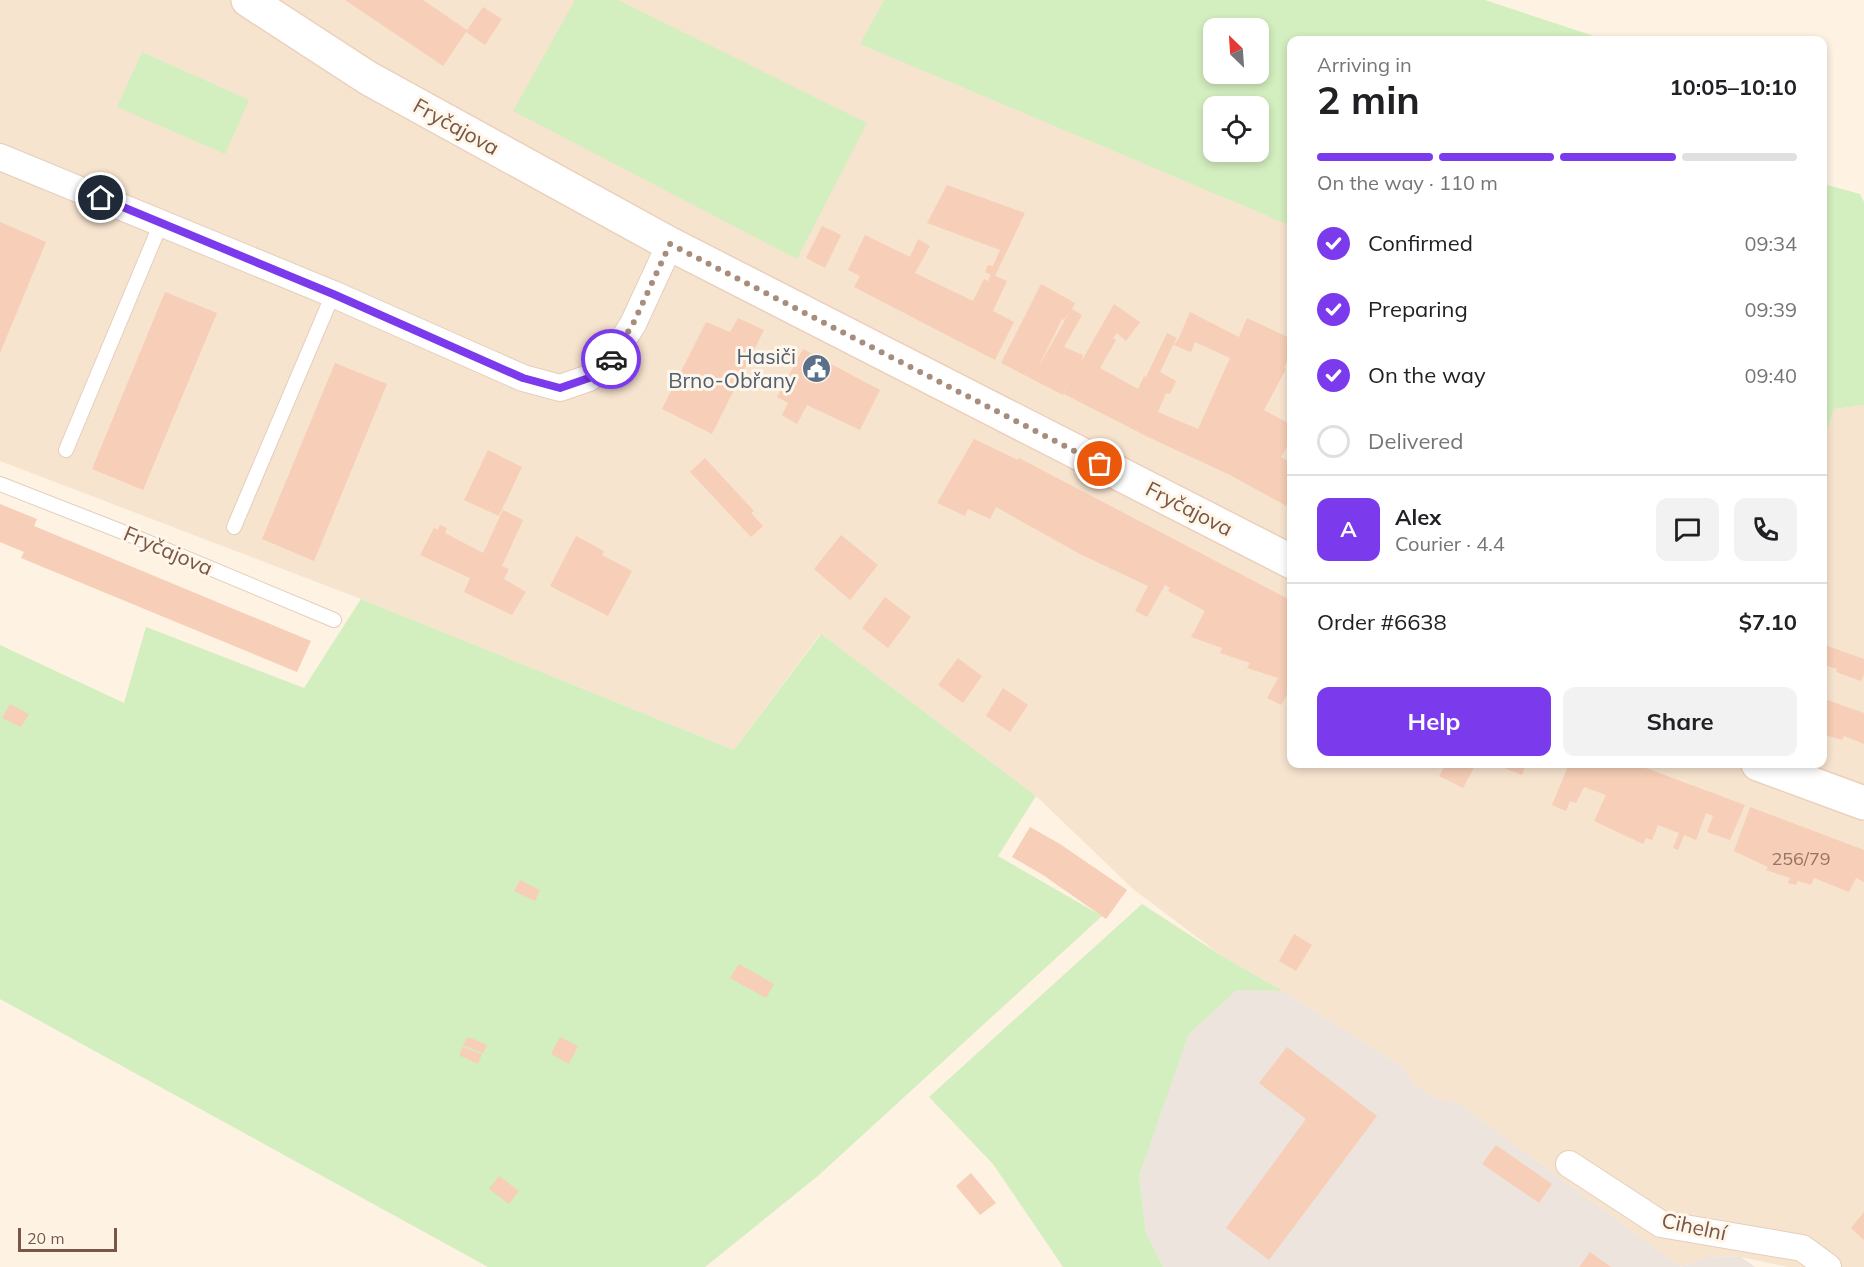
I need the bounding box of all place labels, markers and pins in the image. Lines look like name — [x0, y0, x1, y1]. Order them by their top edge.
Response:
pin — [75, 172, 126, 223]
place label: Hasiči Brno-Obřany — [668, 343, 796, 393]
public building icon: Hasiči Brno-Obřany — [801, 353, 833, 385]
pin — [1074, 438, 1125, 489]

